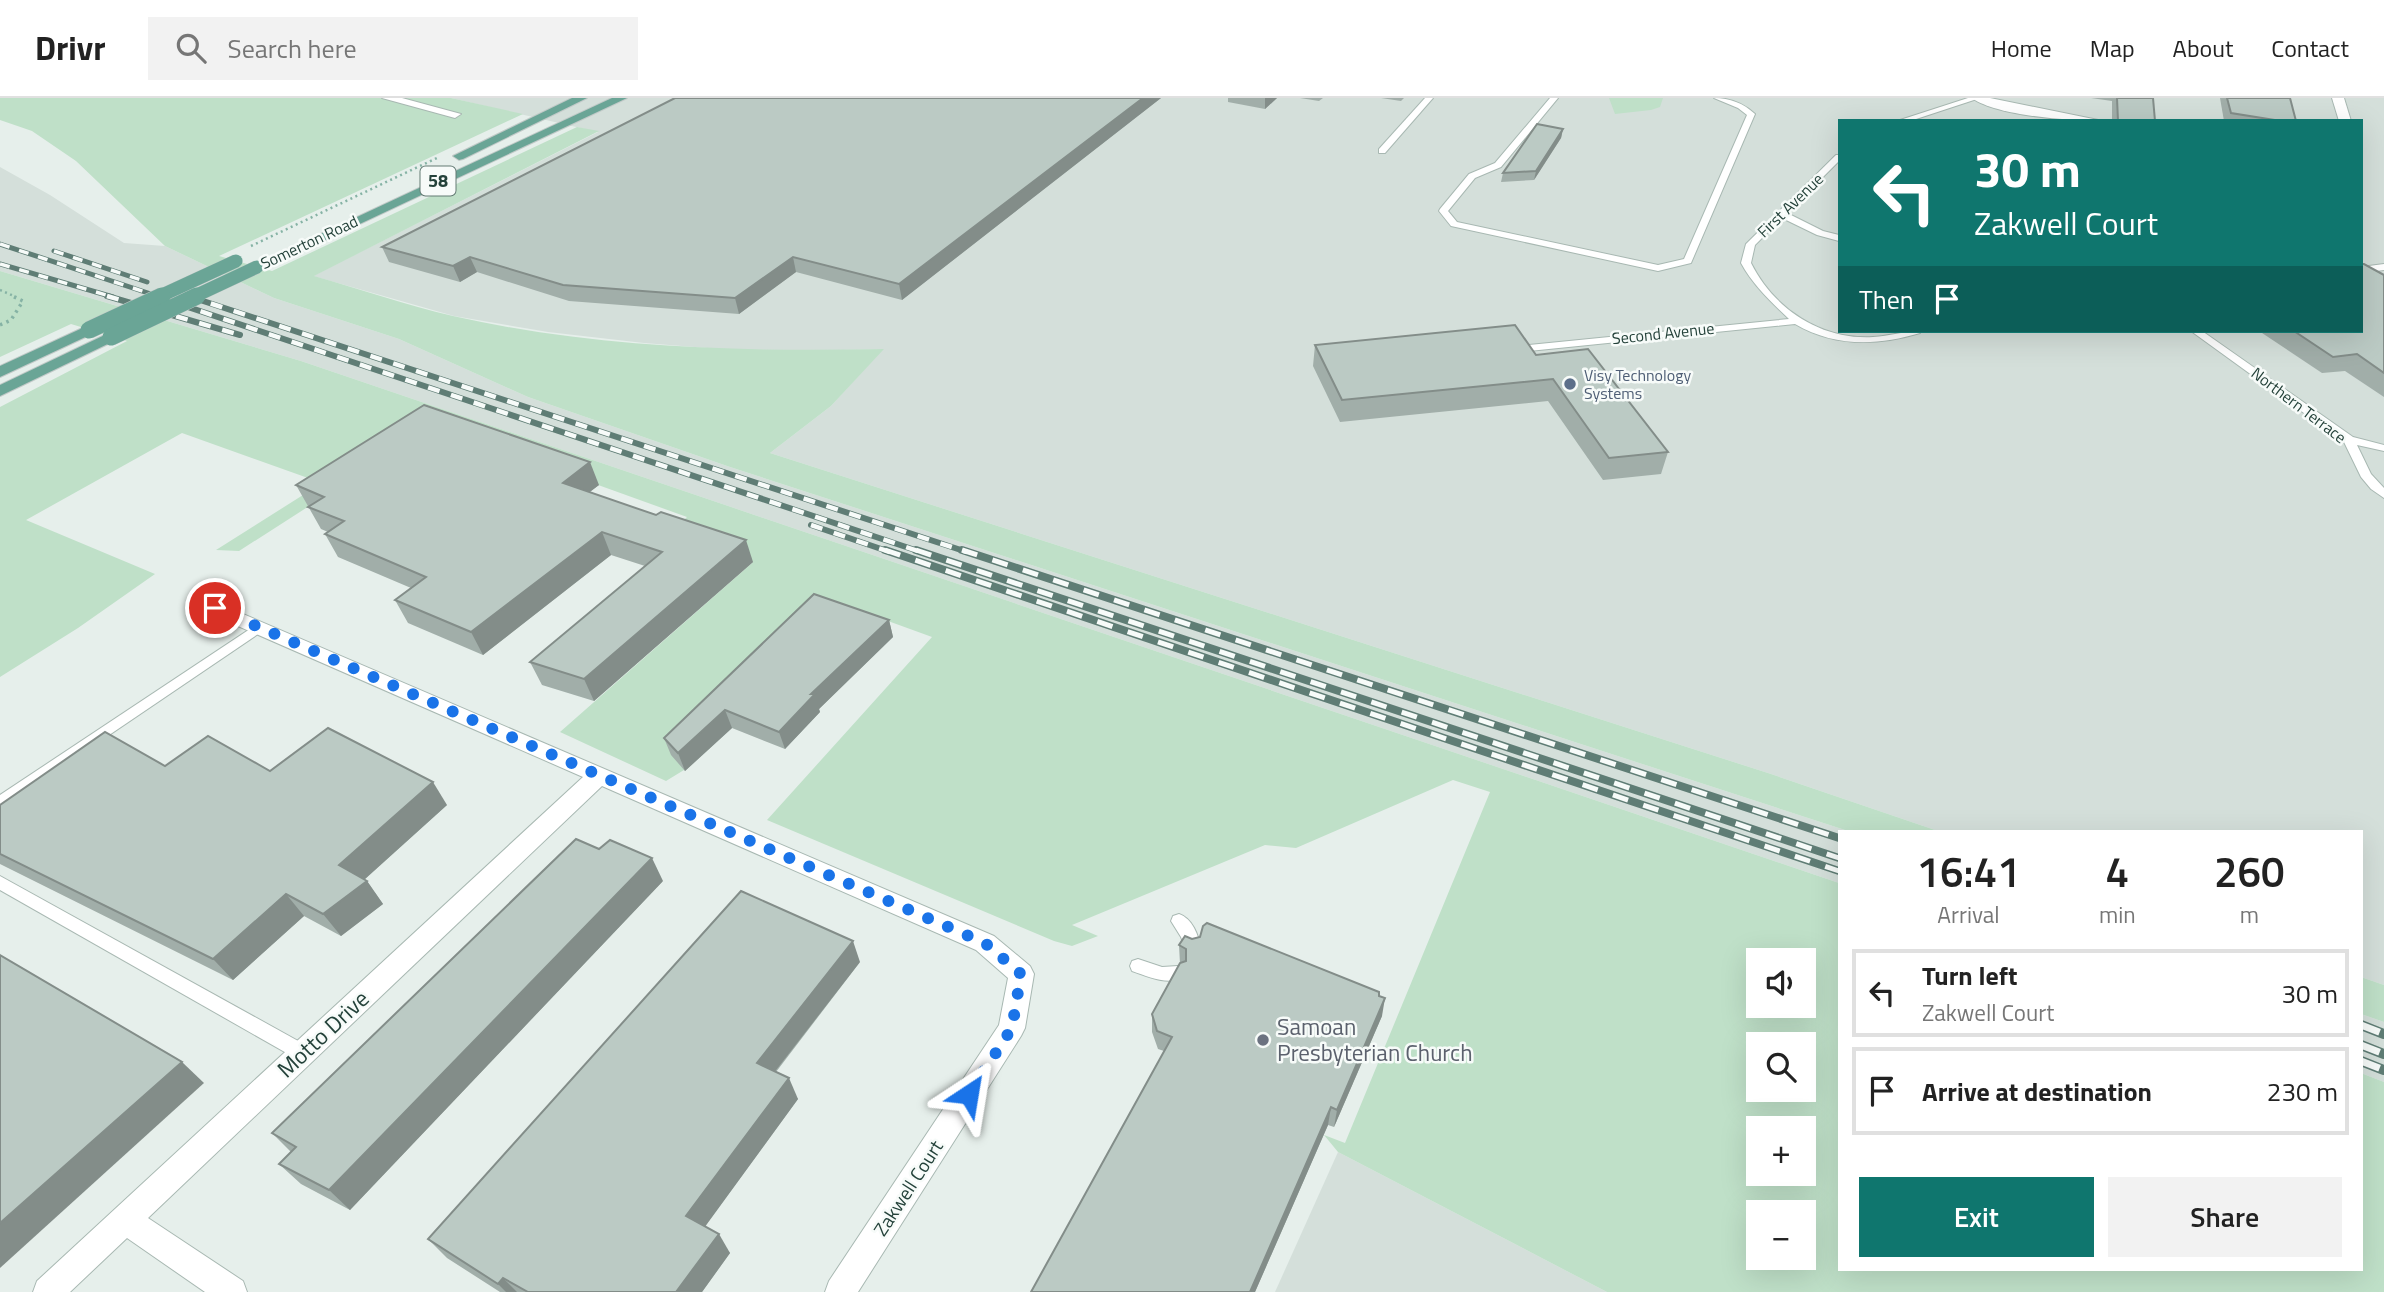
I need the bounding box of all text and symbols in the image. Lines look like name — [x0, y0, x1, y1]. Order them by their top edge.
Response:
search box — [148, 17, 638, 80]
text: Drivr — [35, 23, 106, 73]
icon: search — [172, 29, 210, 67]
text: Search here — [228, 29, 357, 68]
text: Home — [1991, 30, 2052, 66]
text: Map — [2090, 30, 2135, 66]
text: About — [2173, 30, 2233, 66]
text: Contact — [2271, 30, 2349, 66]
text: 30 m — [1974, 131, 2081, 206]
icon: left — [1859, 147, 1950, 238]
road number: 58 — [420, 166, 456, 196]
street label: First Avenue — [1751, 167, 1829, 243]
text: Zakwell Court — [1974, 199, 2158, 247]
street label: Somerton Road — [256, 209, 362, 275]
text: Then — [1859, 280, 1914, 319]
icon: arrive — [1928, 280, 1966, 318]
street label: Second Avenue — [1611, 316, 1715, 350]
street label: Northern Terrace — [2246, 361, 2352, 449]
place label: Visy Technology Systems — [1584, 363, 1691, 405]
marker: Visy Technology Systems — [1562, 376, 1578, 392]
pin — [185, 578, 245, 638]
icon: arrive — [196, 589, 234, 627]
text: 16:41 — [1916, 839, 2021, 903]
text: 4 — [2106, 839, 2129, 903]
text: 260 — [2214, 839, 2285, 903]
text: Arrival — [1937, 897, 2000, 932]
text: min — [2099, 897, 2136, 932]
text: m — [2240, 897, 2259, 932]
map controls — [1746, 948, 1816, 1270]
button: sound — [1746, 948, 1816, 1018]
text: Turn left — [1922, 956, 2017, 995]
icon: left — [1863, 974, 1901, 1012]
text: 30 m — [2281, 974, 2338, 1013]
street label: Motto Drive — [269, 982, 377, 1086]
text: Zakwell Court — [1922, 995, 2054, 1030]
place label: Samoan Presbyterian Church — [1277, 1009, 1472, 1070]
marker: Samoan Presbyterian Church — [1255, 1032, 1271, 1048]
button: search — [1746, 1032, 1816, 1102]
position arrow — [932, 1057, 1006, 1131]
icon: arrive — [1863, 1072, 1901, 1110]
text: Arrive at destination — [1922, 1072, 2152, 1111]
text: 230 m — [2267, 1072, 2338, 1111]
button: + — [1746, 1116, 1816, 1186]
street label: Zakwell Court — [866, 1134, 950, 1241]
button: Exit — [1859, 1177, 2094, 1257]
button: Share — [2108, 1177, 2342, 1257]
button: − — [1746, 1200, 1816, 1270]

